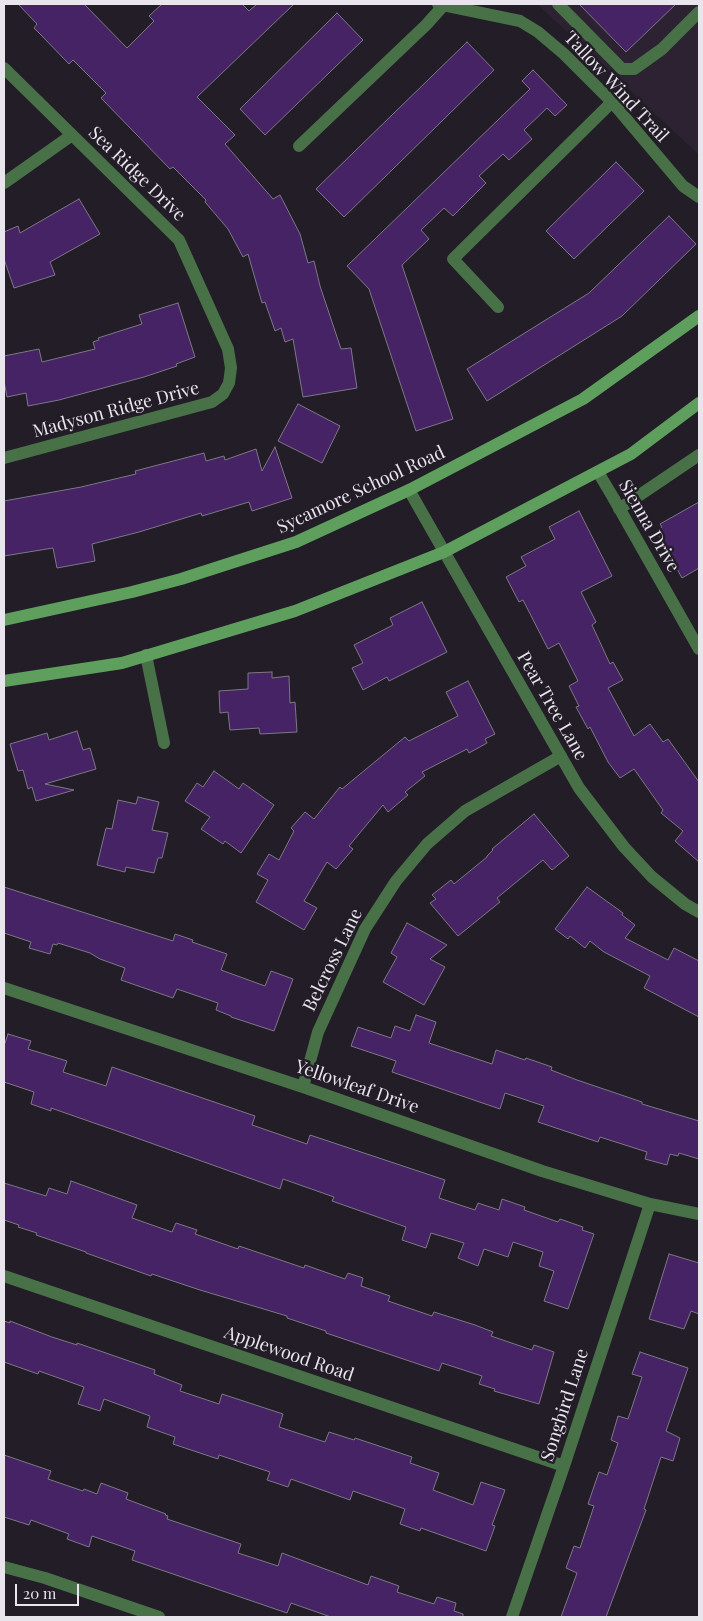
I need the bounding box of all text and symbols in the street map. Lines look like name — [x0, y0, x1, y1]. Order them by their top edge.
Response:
street label: Tallow Wind Trail — [559, 27, 673, 147]
street label: Sea Ridge Drive — [84, 122, 190, 226]
street label: Madyson Ridge Drive — [30, 377, 202, 443]
street label: Sycamore School Road — [274, 442, 448, 538]
street label: Sienna Drive — [614, 476, 684, 576]
street label: Pear Tree Lane — [512, 648, 592, 764]
street label: Belcross Lane — [299, 905, 367, 1015]
street label: Yellowleaf Drive — [292, 1056, 422, 1118]
street label: Applewood Road — [221, 1322, 357, 1386]
street label: Songbird Lane — [537, 1346, 593, 1464]
scale bar — [18, 1574, 81, 1606]
text: 20 m — [23, 1583, 56, 1603]

